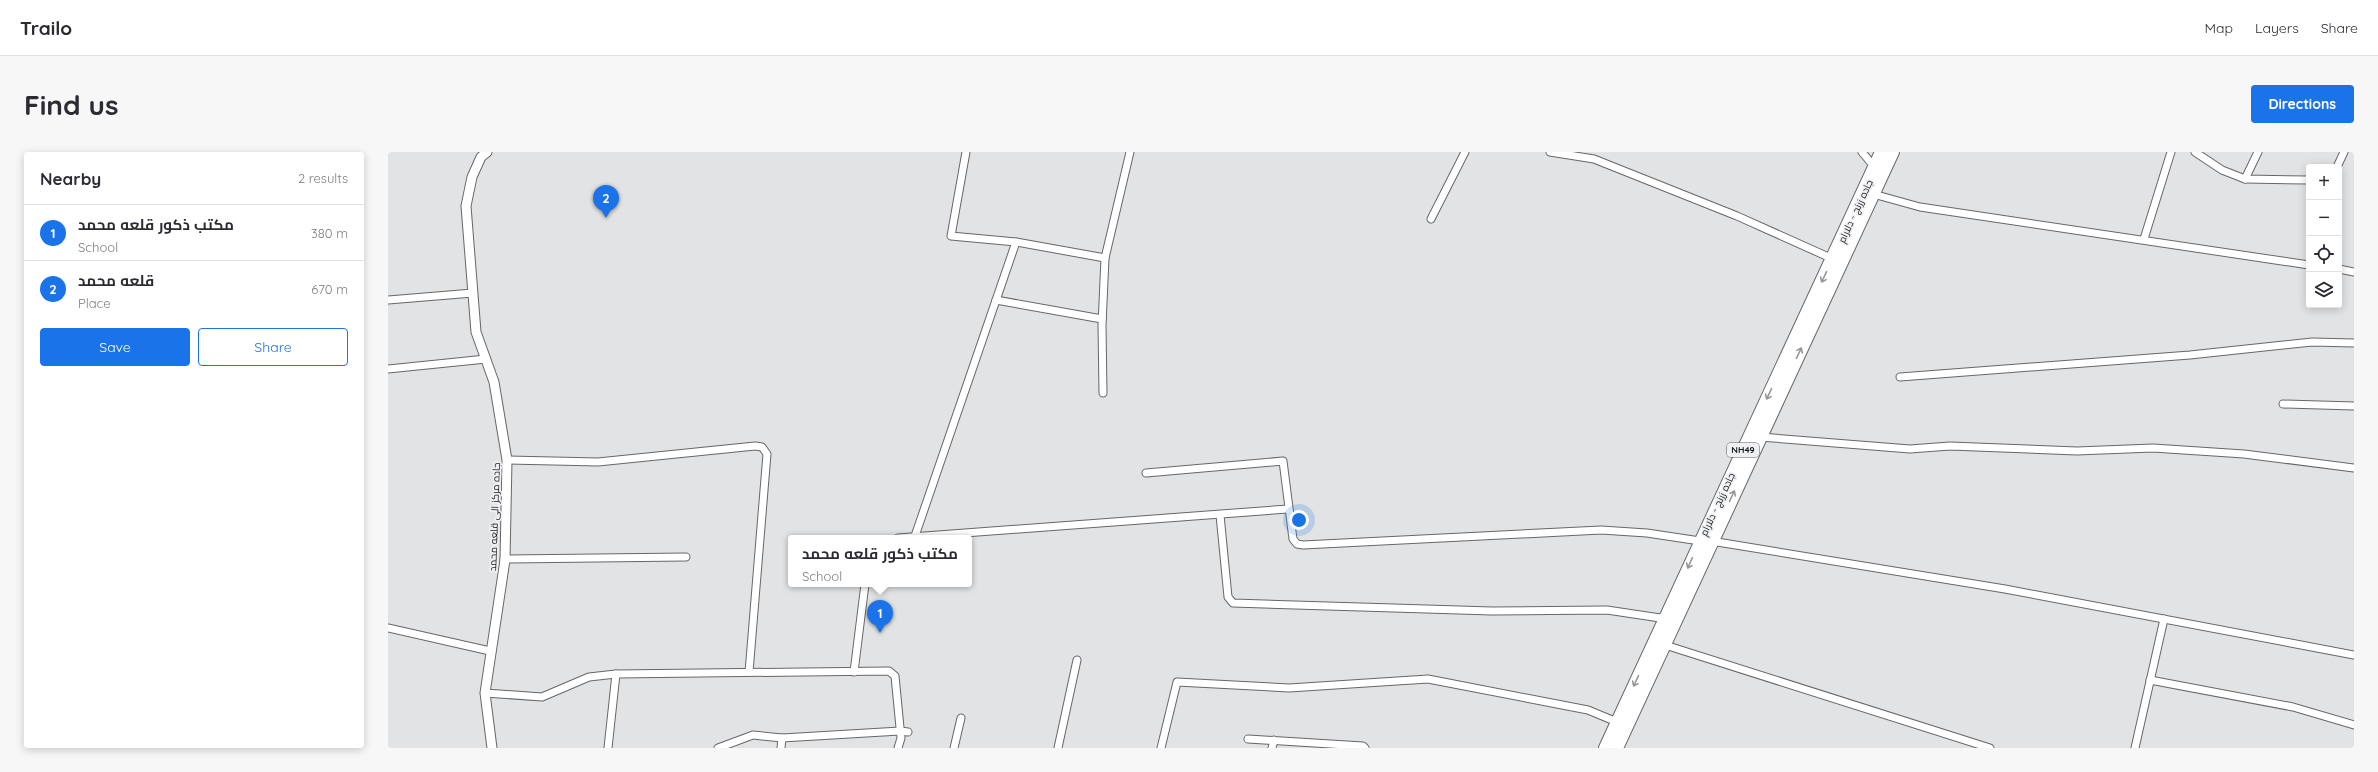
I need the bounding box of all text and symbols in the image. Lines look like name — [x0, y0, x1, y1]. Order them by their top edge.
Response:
text: Trailo — [20, 16, 72, 40]
text: Map — [2204, 19, 2233, 37]
text: Layers — [2255, 19, 2299, 37]
text: Share — [2321, 19, 2358, 37]
button: Directions — [2251, 85, 2354, 123]
text: Find us — [24, 87, 118, 122]
map controls — [2306, 164, 2342, 308]
button: + — [2306, 164, 2342, 200]
text: Nearby — [40, 168, 101, 189]
text: 2 results — [298, 170, 348, 186]
street label: جاده زرنج - دلارام — [1835, 178, 1877, 245]
pin: 2 — [593, 185, 619, 218]
button: − — [2306, 200, 2342, 236]
text: مکتب ذکور قلعه محمد — [78, 215, 234, 234]
text: 1 — [50, 225, 56, 241]
text: 380 m — [311, 225, 348, 241]
button: locate — [2306, 236, 2342, 272]
text: School — [78, 239, 118, 255]
one-way arrow — [1820, 270, 1827, 282]
text: قلعه محمد — [78, 271, 154, 290]
button: layers — [2306, 272, 2342, 308]
text: 2 — [49, 281, 57, 297]
text: 670 m — [311, 281, 348, 297]
text: Place — [78, 295, 111, 311]
button: Save — [40, 328, 190, 366]
button: Share — [198, 328, 348, 366]
one-way arrow — [1796, 347, 1803, 359]
one-way arrow — [1765, 388, 1772, 400]
road number: NH49 — [1727, 443, 1759, 457]
street label: جاده مرکز الی قلعه محمد — [486, 462, 503, 572]
street label: جاده زرنج - دلارام — [1697, 471, 1739, 538]
one-way arrow — [1729, 491, 1736, 503]
your location — [1289, 510, 1309, 530]
popup — [788, 535, 972, 587]
text: مکتب ذکور قلعه محمد — [802, 544, 958, 563]
one-way arrow — [1686, 556, 1693, 568]
text: School — [802, 568, 842, 584]
pin: 1 — [867, 600, 893, 633]
one-way arrow — [1632, 674, 1639, 686]

